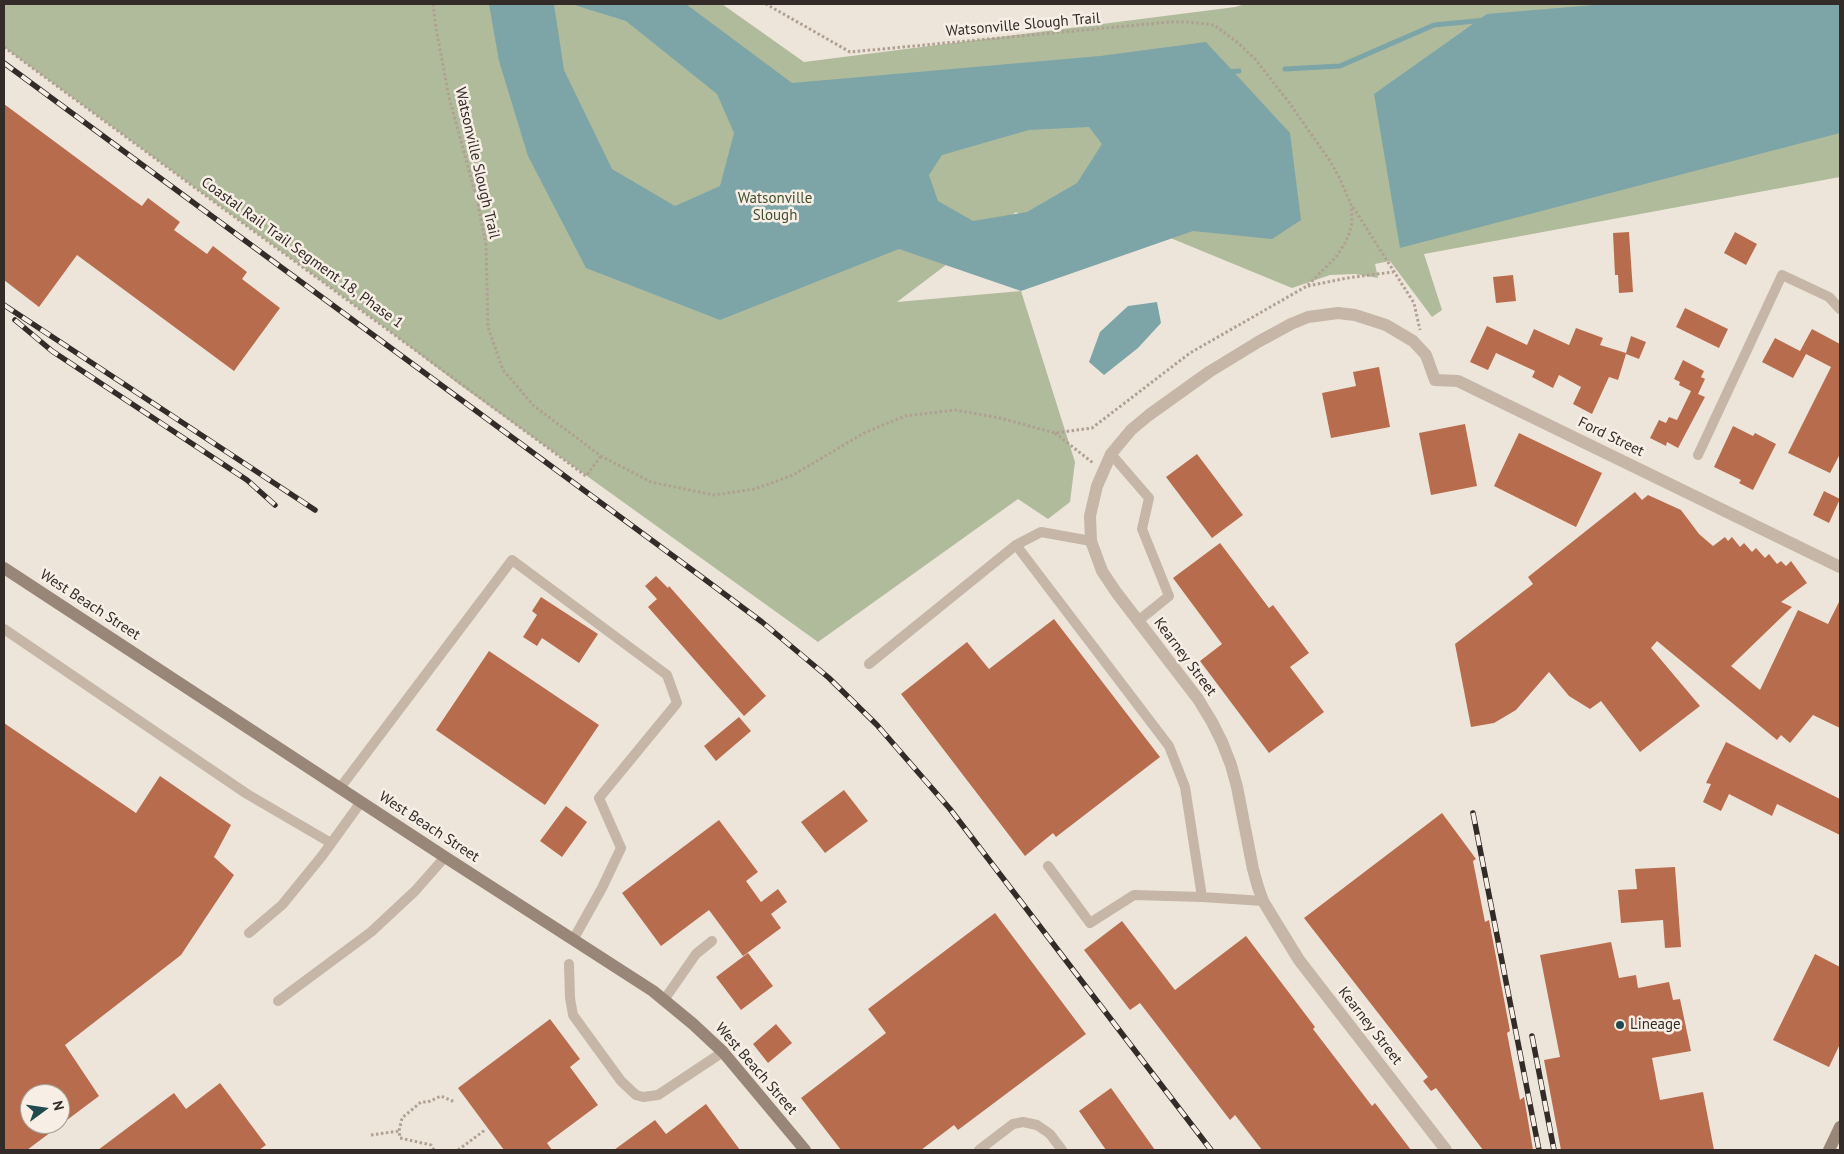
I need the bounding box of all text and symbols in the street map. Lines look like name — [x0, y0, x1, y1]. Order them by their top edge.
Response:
street label: Watsonville Slough Trail — [945, 9, 1101, 41]
street label: Watsonville Slough Trail — [451, 85, 503, 241]
street label: Coastal Rail Trail Segment 18, Phase 1 — [197, 174, 407, 332]
park label: Watsonville Slough — [738, 190, 812, 225]
street label: Ford Street — [1575, 413, 1647, 461]
street label: West Beach Street — [36, 566, 144, 644]
street label: Kearney Street — [1150, 614, 1220, 700]
street label: West Beach Street — [375, 788, 483, 866]
street label: Kearney Street — [1334, 984, 1406, 1068]
place label: Lineage — [1630, 1016, 1681, 1034]
street label: West Beach Street — [711, 1019, 801, 1119]
marker: Lineage — [1614, 1019, 1626, 1031]
north arrow — [20, 1084, 70, 1134]
text: N — [49, 1099, 68, 1112]

